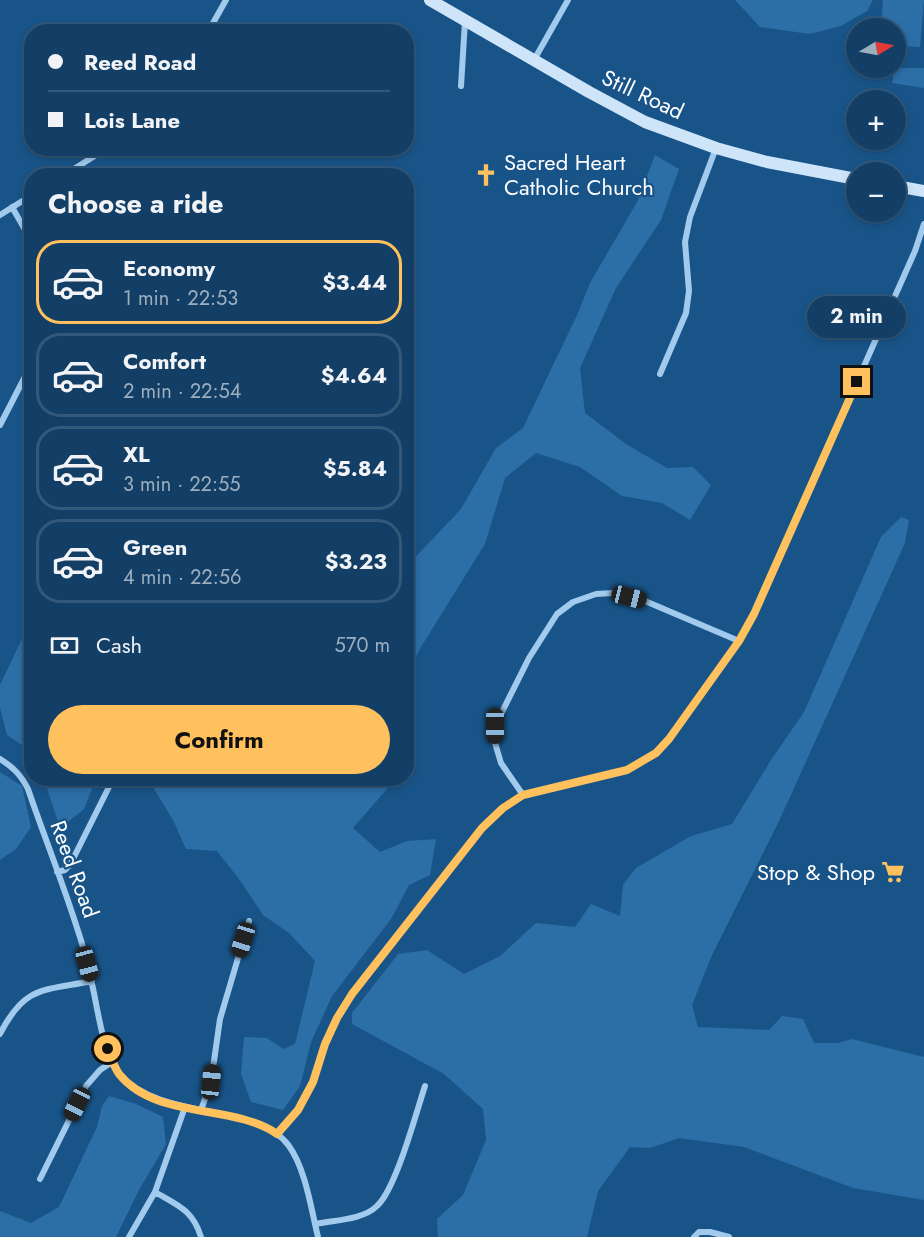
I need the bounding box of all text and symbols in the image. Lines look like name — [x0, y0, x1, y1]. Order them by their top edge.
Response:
north arrow — [846, 18, 906, 78]
map controls — [846, 18, 906, 222]
text: Reed Road — [84, 46, 196, 78]
street label: Still Road — [597, 61, 689, 127]
button: + — [846, 90, 906, 150]
text: Lois Lane — [84, 104, 180, 136]
place label: Sacred Heart Catholic Church — [504, 146, 654, 203]
church icon: Sacred Heart Catholic Church — [473, 162, 499, 188]
button: − — [846, 162, 906, 222]
text: Choose a ride — [48, 184, 223, 223]
text: Economy — [123, 252, 215, 284]
icon: car — [51, 255, 105, 309]
text: $3.44 — [322, 266, 387, 298]
text: 1 min · 22:53 — [123, 284, 238, 313]
callout: 2 min — [808, 295, 906, 337]
text: 2 min — [830, 302, 883, 331]
text: Comfort — [123, 345, 206, 377]
icon: car — [51, 348, 105, 402]
text: $4.64 — [321, 359, 387, 391]
route end — [843, 368, 870, 395]
text: 2 min · 22:54 — [123, 377, 241, 406]
text: XL — [123, 438, 150, 470]
icon: car — [51, 441, 105, 495]
text: $5.84 — [323, 452, 387, 484]
text: 3 min · 22:55 — [123, 470, 241, 499]
text: Green — [123, 531, 187, 563]
icon: car — [51, 534, 105, 588]
text: $3.23 — [325, 545, 387, 577]
text: 4 min · 22:56 — [123, 563, 242, 592]
car — [609, 584, 649, 610]
icon: cash — [48, 629, 81, 662]
text: Cash — [96, 629, 142, 661]
text: 570 m — [335, 631, 390, 660]
button: Confirm — [48, 705, 390, 774]
car — [486, 708, 504, 744]
street label: Reed Road — [43, 816, 107, 922]
place label: Stop & Shop — [757, 856, 875, 888]
supermarket icon: Stop & Shop — [880, 859, 906, 885]
car — [229, 920, 257, 960]
car — [74, 944, 100, 984]
route start — [94, 1035, 121, 1062]
car — [200, 1063, 222, 1101]
car — [61, 1084, 93, 1124]

